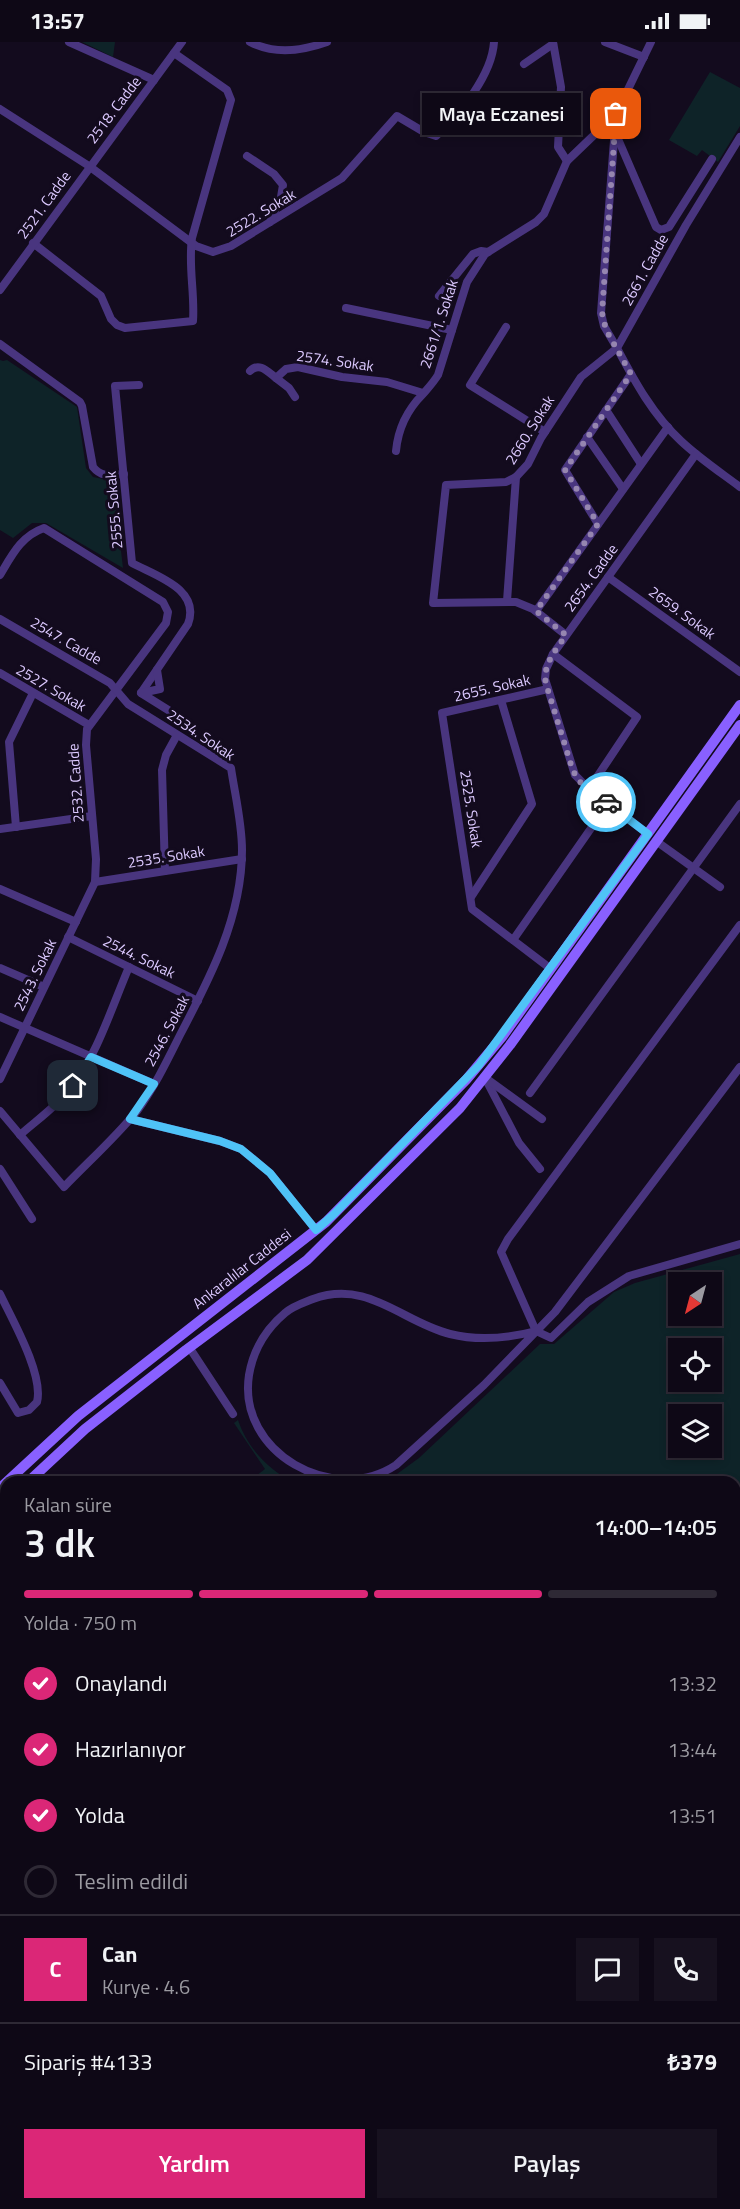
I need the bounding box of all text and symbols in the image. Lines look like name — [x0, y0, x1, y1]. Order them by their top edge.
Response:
text: 13:57 — [30, 4, 85, 38]
street label: 2518. Cadde — [81, 71, 147, 148]
pin — [590, 88, 641, 139]
callout: Maya Eczanesi — [421, 93, 580, 135]
icon: bag — [599, 97, 632, 130]
text: Maya Eczanesi — [439, 98, 564, 129]
street label: 2521. Cadde — [11, 166, 76, 244]
street label: 2522. Sokak — [221, 183, 300, 243]
street label: 2661. Cadde — [615, 230, 674, 310]
street label: 2661/1. Sokak — [413, 276, 464, 371]
street label: 2574. Sokak — [295, 344, 375, 377]
street label: 2660. Sokak — [499, 391, 560, 469]
street label: 2555. Sokak — [99, 470, 128, 550]
street label: 2654. Cadde — [558, 539, 623, 617]
street label: 2659. Sokak — [644, 580, 721, 645]
street label: 2547. Cadde — [26, 611, 106, 670]
street label: 2527. Sokak — [12, 658, 91, 717]
street label: 2655. Sokak — [451, 668, 532, 707]
street label: 2534. Sokak — [163, 703, 240, 766]
street label: 2532. Cadde — [61, 743, 90, 823]
street label: 2525. Sokak — [454, 769, 489, 849]
courier — [576, 772, 636, 832]
icon: car — [590, 786, 623, 819]
street label: 2535. Sokak — [126, 839, 206, 874]
street label: 2544. Sokak — [99, 929, 179, 984]
street label: 2543. Sokak — [7, 935, 62, 1015]
street label: 2546. Sokak — [138, 991, 195, 1071]
pin — [47, 1060, 98, 1111]
icon: home — [56, 1069, 89, 1102]
street label: Ankaralılar Caddesi — [187, 1223, 296, 1315]
north arrow — [668, 1272, 722, 1326]
map controls — [668, 1272, 722, 1458]
button: locate — [668, 1338, 722, 1392]
button: layers — [668, 1404, 722, 1458]
text: Kalan süre — [24, 1489, 112, 1520]
text: 14:00–14:05 — [594, 1510, 717, 1544]
text: 3 dk — [24, 1513, 95, 1572]
text: Yolda · 750 m — [24, 1607, 137, 1638]
text: Onaylandı — [75, 1666, 167, 1700]
icon: check — [24, 1667, 57, 1700]
text: 13:32 — [668, 1668, 717, 1699]
text: Hazırlanıyor — [75, 1732, 186, 1766]
icon: check — [24, 1733, 57, 1766]
text: 13:44 — [668, 1734, 717, 1765]
text: Yolda — [75, 1798, 125, 1832]
icon: check — [24, 1799, 57, 1832]
text: 13:51 — [668, 1800, 717, 1831]
text: Teslim edildi — [75, 1864, 188, 1898]
text: Can — [102, 1937, 137, 1971]
button: chat — [576, 1938, 639, 2001]
button: phone — [654, 1938, 717, 2001]
text: C — [50, 1952, 61, 1986]
text: Kurye · 4.6 — [102, 1971, 190, 2002]
text: Sipariş #4133 — [24, 2045, 152, 2079]
text: ₺379 — [667, 2045, 717, 2079]
button: Yardım — [24, 2129, 365, 2198]
button: Paylaş — [377, 2129, 717, 2198]

